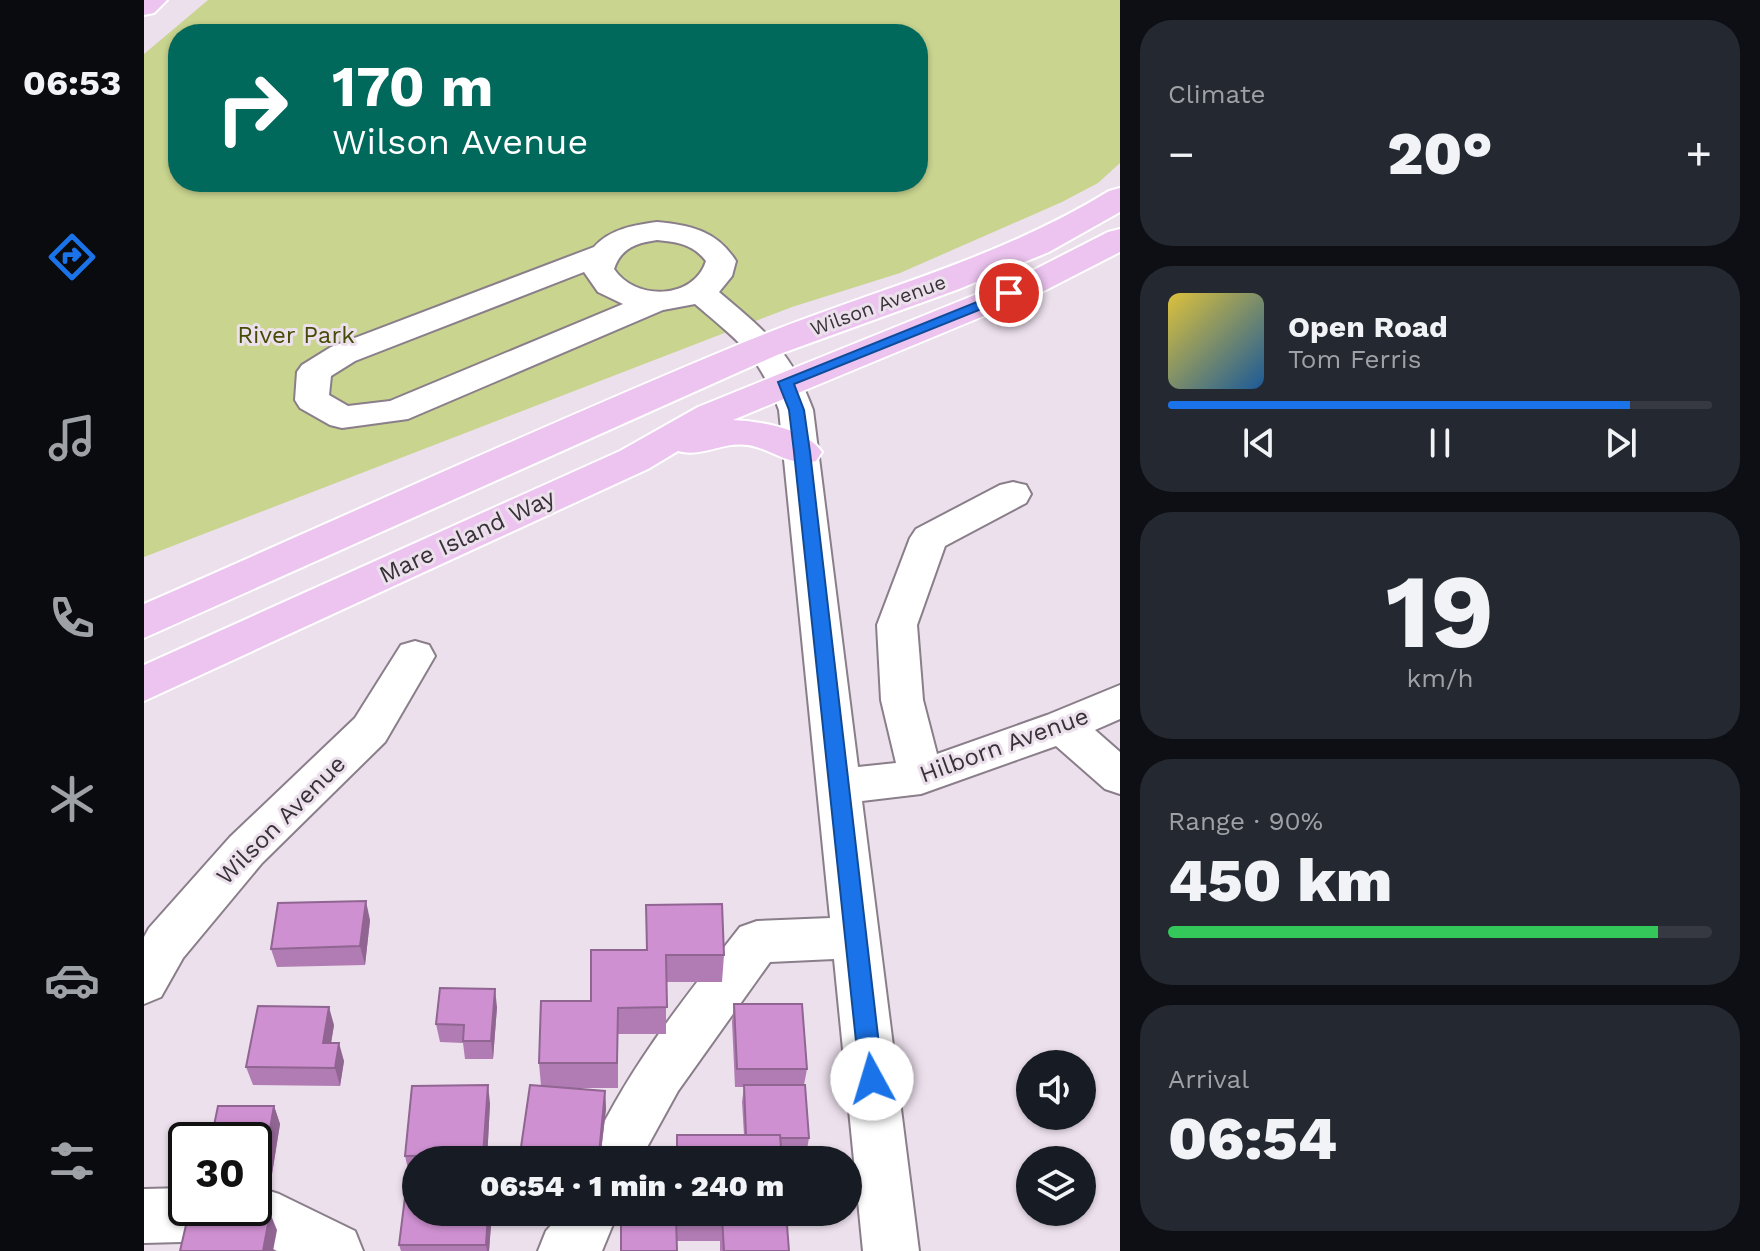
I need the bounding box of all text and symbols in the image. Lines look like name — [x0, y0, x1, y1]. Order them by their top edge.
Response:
text: 170 m — [332, 54, 494, 120]
icon: right — [200, 56, 304, 160]
text: 06:53 — [23, 62, 121, 104]
text: Climate — [1168, 79, 1266, 109]
text: 20° — [1387, 118, 1493, 189]
text: Wilson Avenue — [332, 121, 588, 163]
text: − — [1168, 128, 1195, 180]
text: + — [1685, 128, 1712, 180]
icon: directions — [44, 229, 100, 285]
pin — [975, 259, 1043, 327]
street label: Wilson Avenue — [807, 269, 949, 341]
icon: arrive — [987, 271, 1031, 315]
text: Open Road — [1288, 309, 1448, 344]
park label: River Park — [237, 321, 355, 349]
text: Tom Ferris — [1288, 344, 1421, 374]
icon: music — [44, 410, 100, 466]
icon: previous — [1237, 421, 1281, 465]
icon: pause — [1418, 421, 1462, 465]
icon: next — [1599, 421, 1643, 465]
street label: Mare Island Way — [375, 483, 560, 589]
text: 19 — [1386, 550, 1494, 672]
icon: phone — [44, 590, 100, 646]
text: km/h — [1407, 663, 1473, 693]
street label: Hilborn Avenue — [916, 701, 1092, 789]
street label: Wilson Avenue — [211, 750, 351, 890]
icon: climate — [44, 771, 100, 827]
text: Range · 90% — [1168, 806, 1323, 836]
text: 450 km — [1168, 845, 1392, 916]
icon: car — [44, 952, 100, 1008]
position arrow — [830, 1037, 914, 1121]
map controls — [1016, 1050, 1096, 1226]
button: sound — [1016, 1050, 1096, 1130]
text: Arrival — [1168, 1064, 1249, 1094]
text: 06:54 — [1168, 1103, 1337, 1174]
speed limit sign: 30 — [168, 1122, 272, 1226]
icon: filters — [44, 1133, 100, 1189]
button: layers — [1016, 1146, 1096, 1226]
text: 06:54 · 1 min · 240 m — [480, 1168, 784, 1203]

